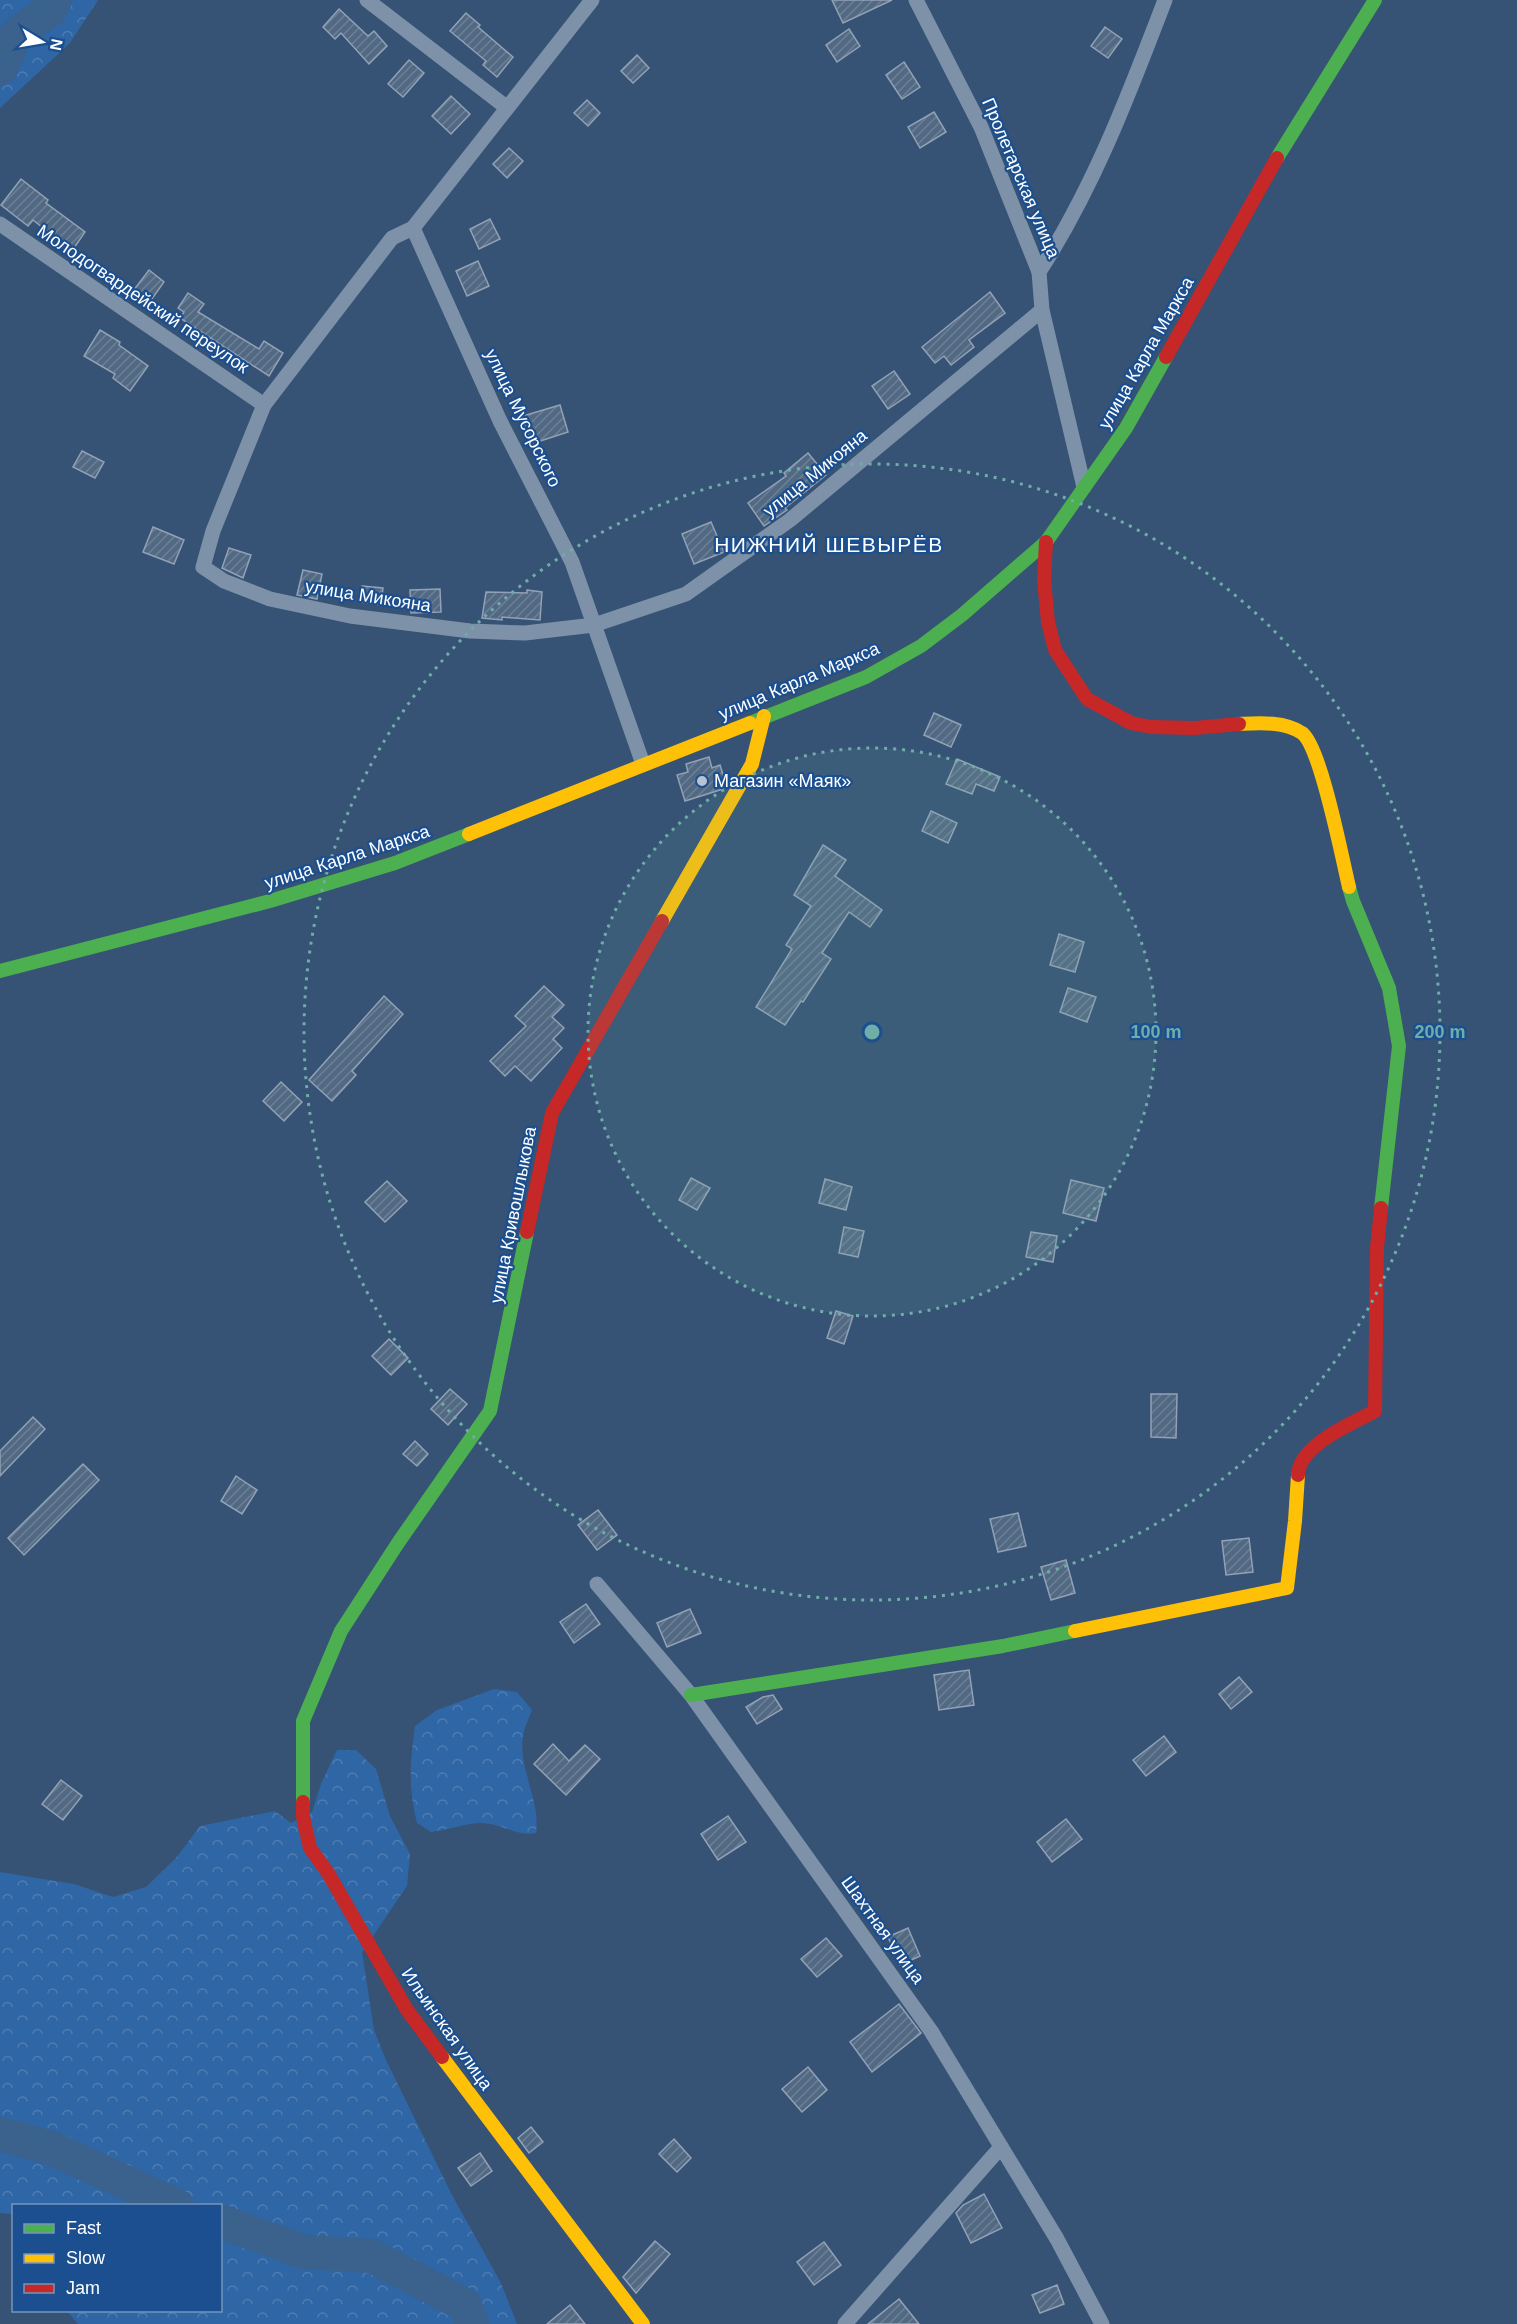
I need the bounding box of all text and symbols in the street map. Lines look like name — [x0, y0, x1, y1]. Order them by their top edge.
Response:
north arrow — [12, 12, 72, 72]
text: N — [47, 37, 66, 52]
street label: Пролетарская улица — [978, 95, 1064, 262]
street label: Молодогвардейский переулок — [34, 221, 253, 377]
street label: улица Карла Маркса — [1094, 273, 1198, 433]
street label: улица Мусорского — [481, 346, 565, 490]
street label: улица Микояна — [759, 425, 872, 521]
district label: НИЖНИЙ ШЕВЫРЁВ — [714, 533, 944, 556]
street label: улица Микояна — [304, 576, 433, 616]
street label: улица Карла Маркса — [716, 638, 883, 724]
place label: Магазин «Маяк» — [714, 771, 851, 791]
marker: Магазин «Маяк» — [695, 774, 709, 788]
street label: улица Карла Маркса — [262, 821, 433, 893]
centre of rings — [862, 1022, 882, 1042]
text: 100 m — [1130, 1022, 1182, 1042]
text: 200 m — [1414, 1022, 1466, 1042]
street label: улица Кривошлыкова — [486, 1124, 540, 1305]
street label: Шахтная улица — [837, 1872, 929, 1988]
street label: Ильинская улица — [397, 1964, 497, 2095]
legend — [12, 2204, 222, 2312]
text: Fast — [66, 2218, 101, 2238]
text: Slow — [66, 2248, 106, 2268]
text: Jam — [66, 2278, 100, 2298]

